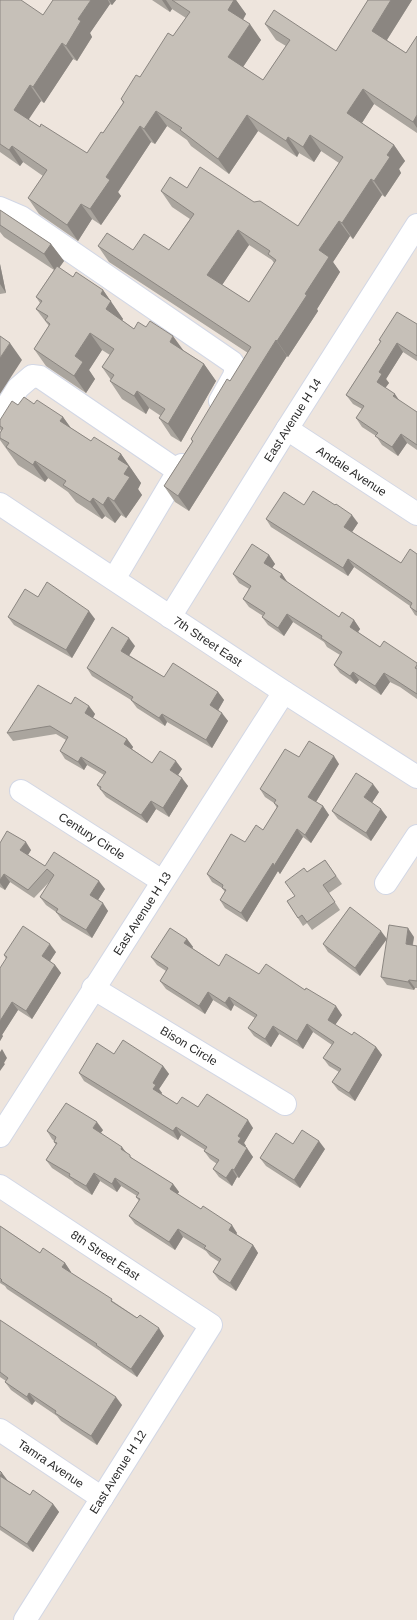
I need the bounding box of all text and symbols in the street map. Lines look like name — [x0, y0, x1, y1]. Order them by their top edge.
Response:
street label: East Avenue H 14 — [261, 376, 325, 464]
street label: Andale Avenue — [314, 443, 389, 499]
street label: 7th Street East — [171, 614, 245, 670]
street label: Century Circle — [56, 810, 128, 863]
street label: East Avenue H 13 — [110, 869, 174, 958]
street label: Bison Circle — [158, 1023, 220, 1069]
street label: 8th Street East — [68, 1228, 143, 1283]
street label: East Avenue H 12 — [87, 1427, 150, 1516]
street label: Tamra Avenue — [15, 1437, 87, 1491]

